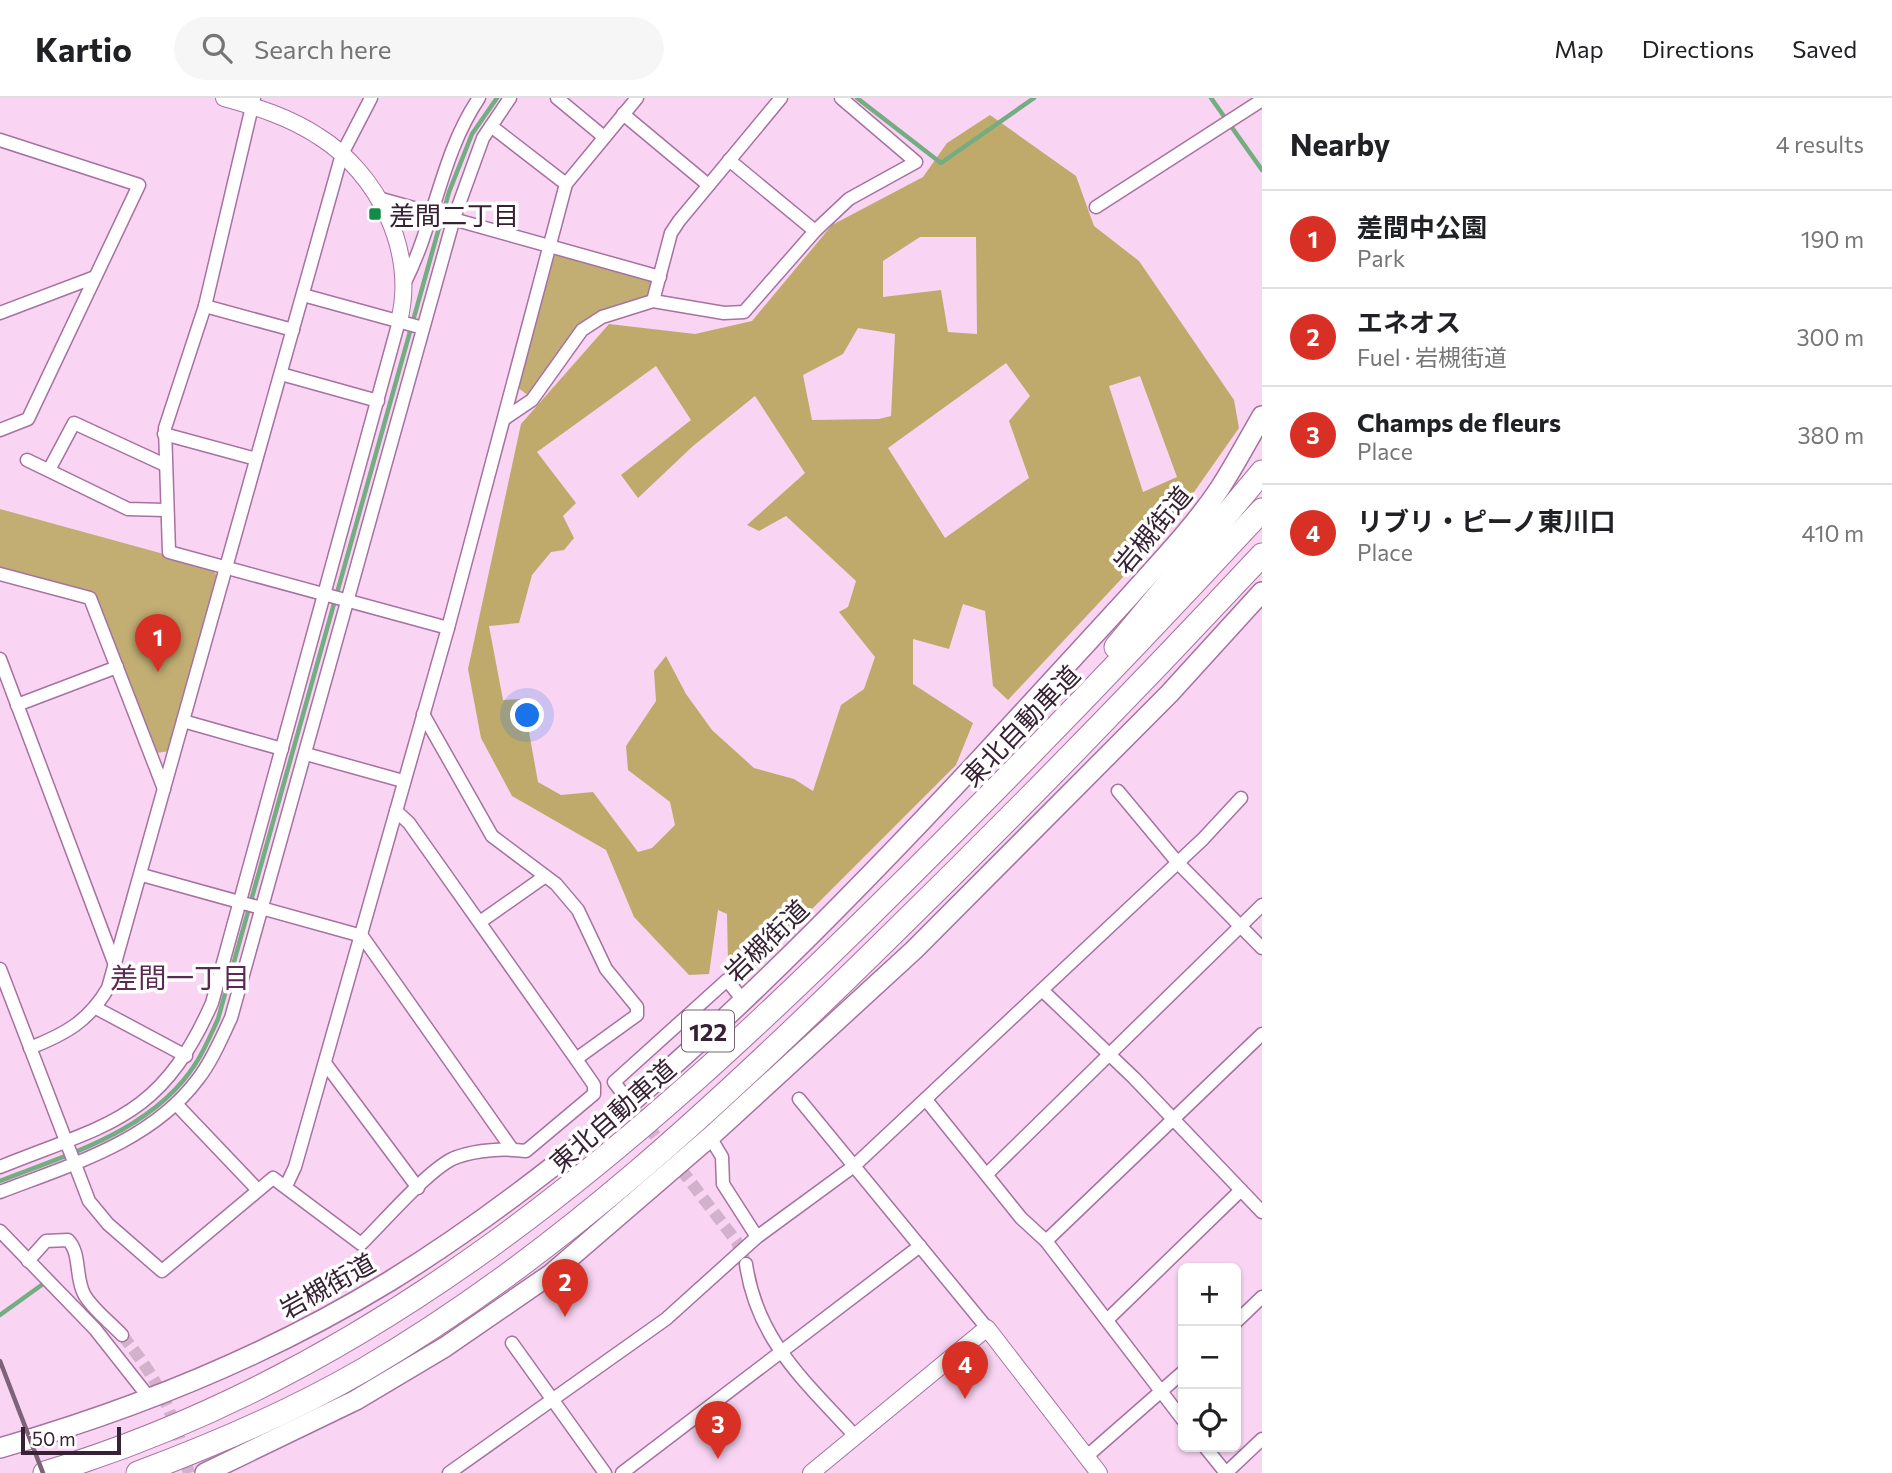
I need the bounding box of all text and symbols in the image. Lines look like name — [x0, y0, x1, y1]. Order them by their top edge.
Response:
search box — [174, 17, 664, 80]
text: Kartio — [35, 28, 132, 69]
icon: search — [198, 29, 236, 67]
text: Search here — [254, 33, 391, 64]
text: Map — [1554, 34, 1604, 63]
text: Directions — [1642, 34, 1754, 63]
text: Saved — [1792, 34, 1857, 63]
text: Nearby — [1290, 125, 1390, 162]
text: 4 results — [1776, 130, 1864, 158]
place label: 差間二丁目 — [389, 199, 519, 230]
marker: 差間二丁目 — [367, 206, 383, 222]
text: 差間中公園 — [1357, 211, 1487, 242]
text: 1 — [1308, 225, 1318, 253]
text: 190 m — [1801, 225, 1864, 253]
text: Park — [1357, 244, 1405, 272]
text: エネオス — [1357, 306, 1461, 337]
text: 2 — [1306, 323, 1320, 351]
text: 300 m — [1796, 323, 1864, 351]
text: Fuel · 岩槻街道 — [1357, 343, 1507, 371]
text: Champs de fleurs — [1357, 406, 1561, 437]
text: 3 — [1306, 421, 1320, 449]
text: 380 m — [1797, 421, 1864, 449]
text: Place — [1357, 437, 1413, 465]
street label: 岩槻街道 — [1107, 479, 1197, 579]
text: リブリ・ピーノ東川口 — [1357, 505, 1615, 536]
text: 4 — [1306, 519, 1320, 547]
text: 410 m — [1802, 519, 1864, 547]
text: Place — [1357, 538, 1413, 566]
pin: 1 — [135, 614, 181, 672]
street label: 東北自動車道 — [955, 658, 1085, 792]
your location — [510, 698, 544, 732]
street label: 岩槻街道 — [718, 893, 814, 987]
district label: 差間一丁目 — [110, 960, 250, 994]
road number: 122 — [682, 1010, 734, 1051]
street label: 東北自動車道 — [543, 1052, 681, 1178]
street label: 岩槻街道 — [274, 1246, 380, 1324]
pin: 2 — [542, 1259, 588, 1317]
map controls — [1178, 1263, 1241, 1452]
button: + — [1178, 1263, 1241, 1326]
button: − — [1178, 1326, 1241, 1389]
pin: 4 — [942, 1341, 988, 1399]
button: locate — [1178, 1389, 1241, 1452]
pin: 3 — [695, 1401, 741, 1459]
scale bar — [21, 1424, 121, 1456]
text: 50 m — [32, 1427, 76, 1450]

